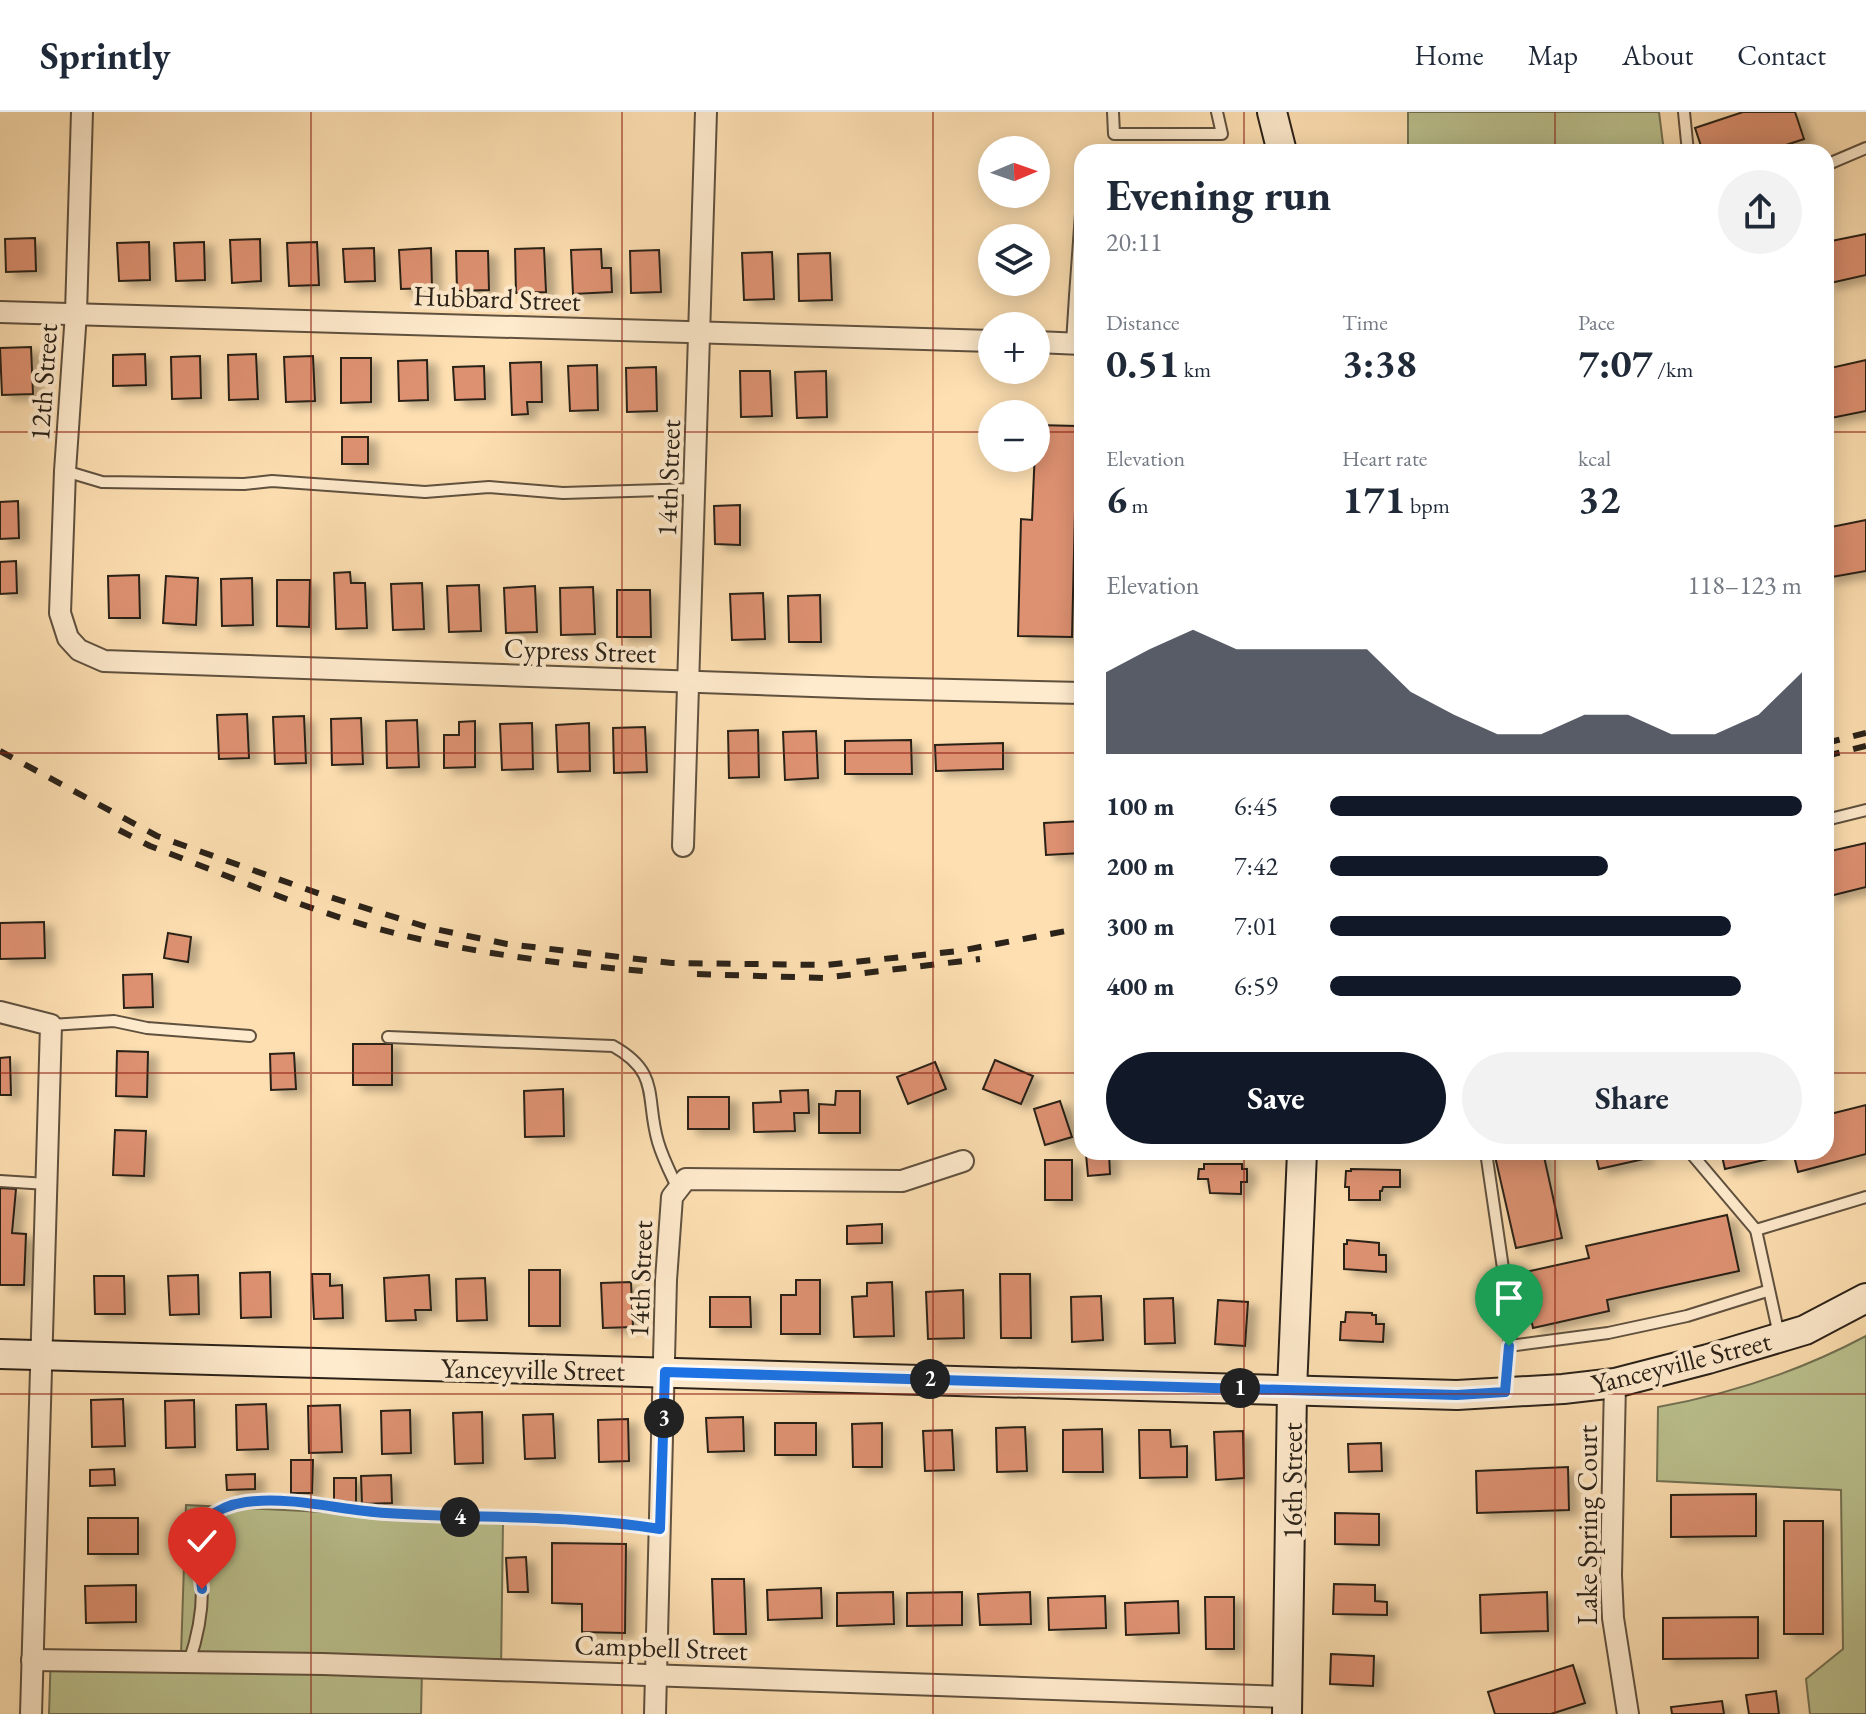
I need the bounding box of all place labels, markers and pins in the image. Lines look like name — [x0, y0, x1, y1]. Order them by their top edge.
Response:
pin — [1475, 1264, 1543, 1346]
pin: 2 — [910, 1359, 950, 1399]
pin: 1 — [1220, 1368, 1260, 1408]
pin: 3 — [644, 1398, 684, 1438]
pin: 4 — [440, 1497, 480, 1537]
pin — [168, 1507, 236, 1589]

